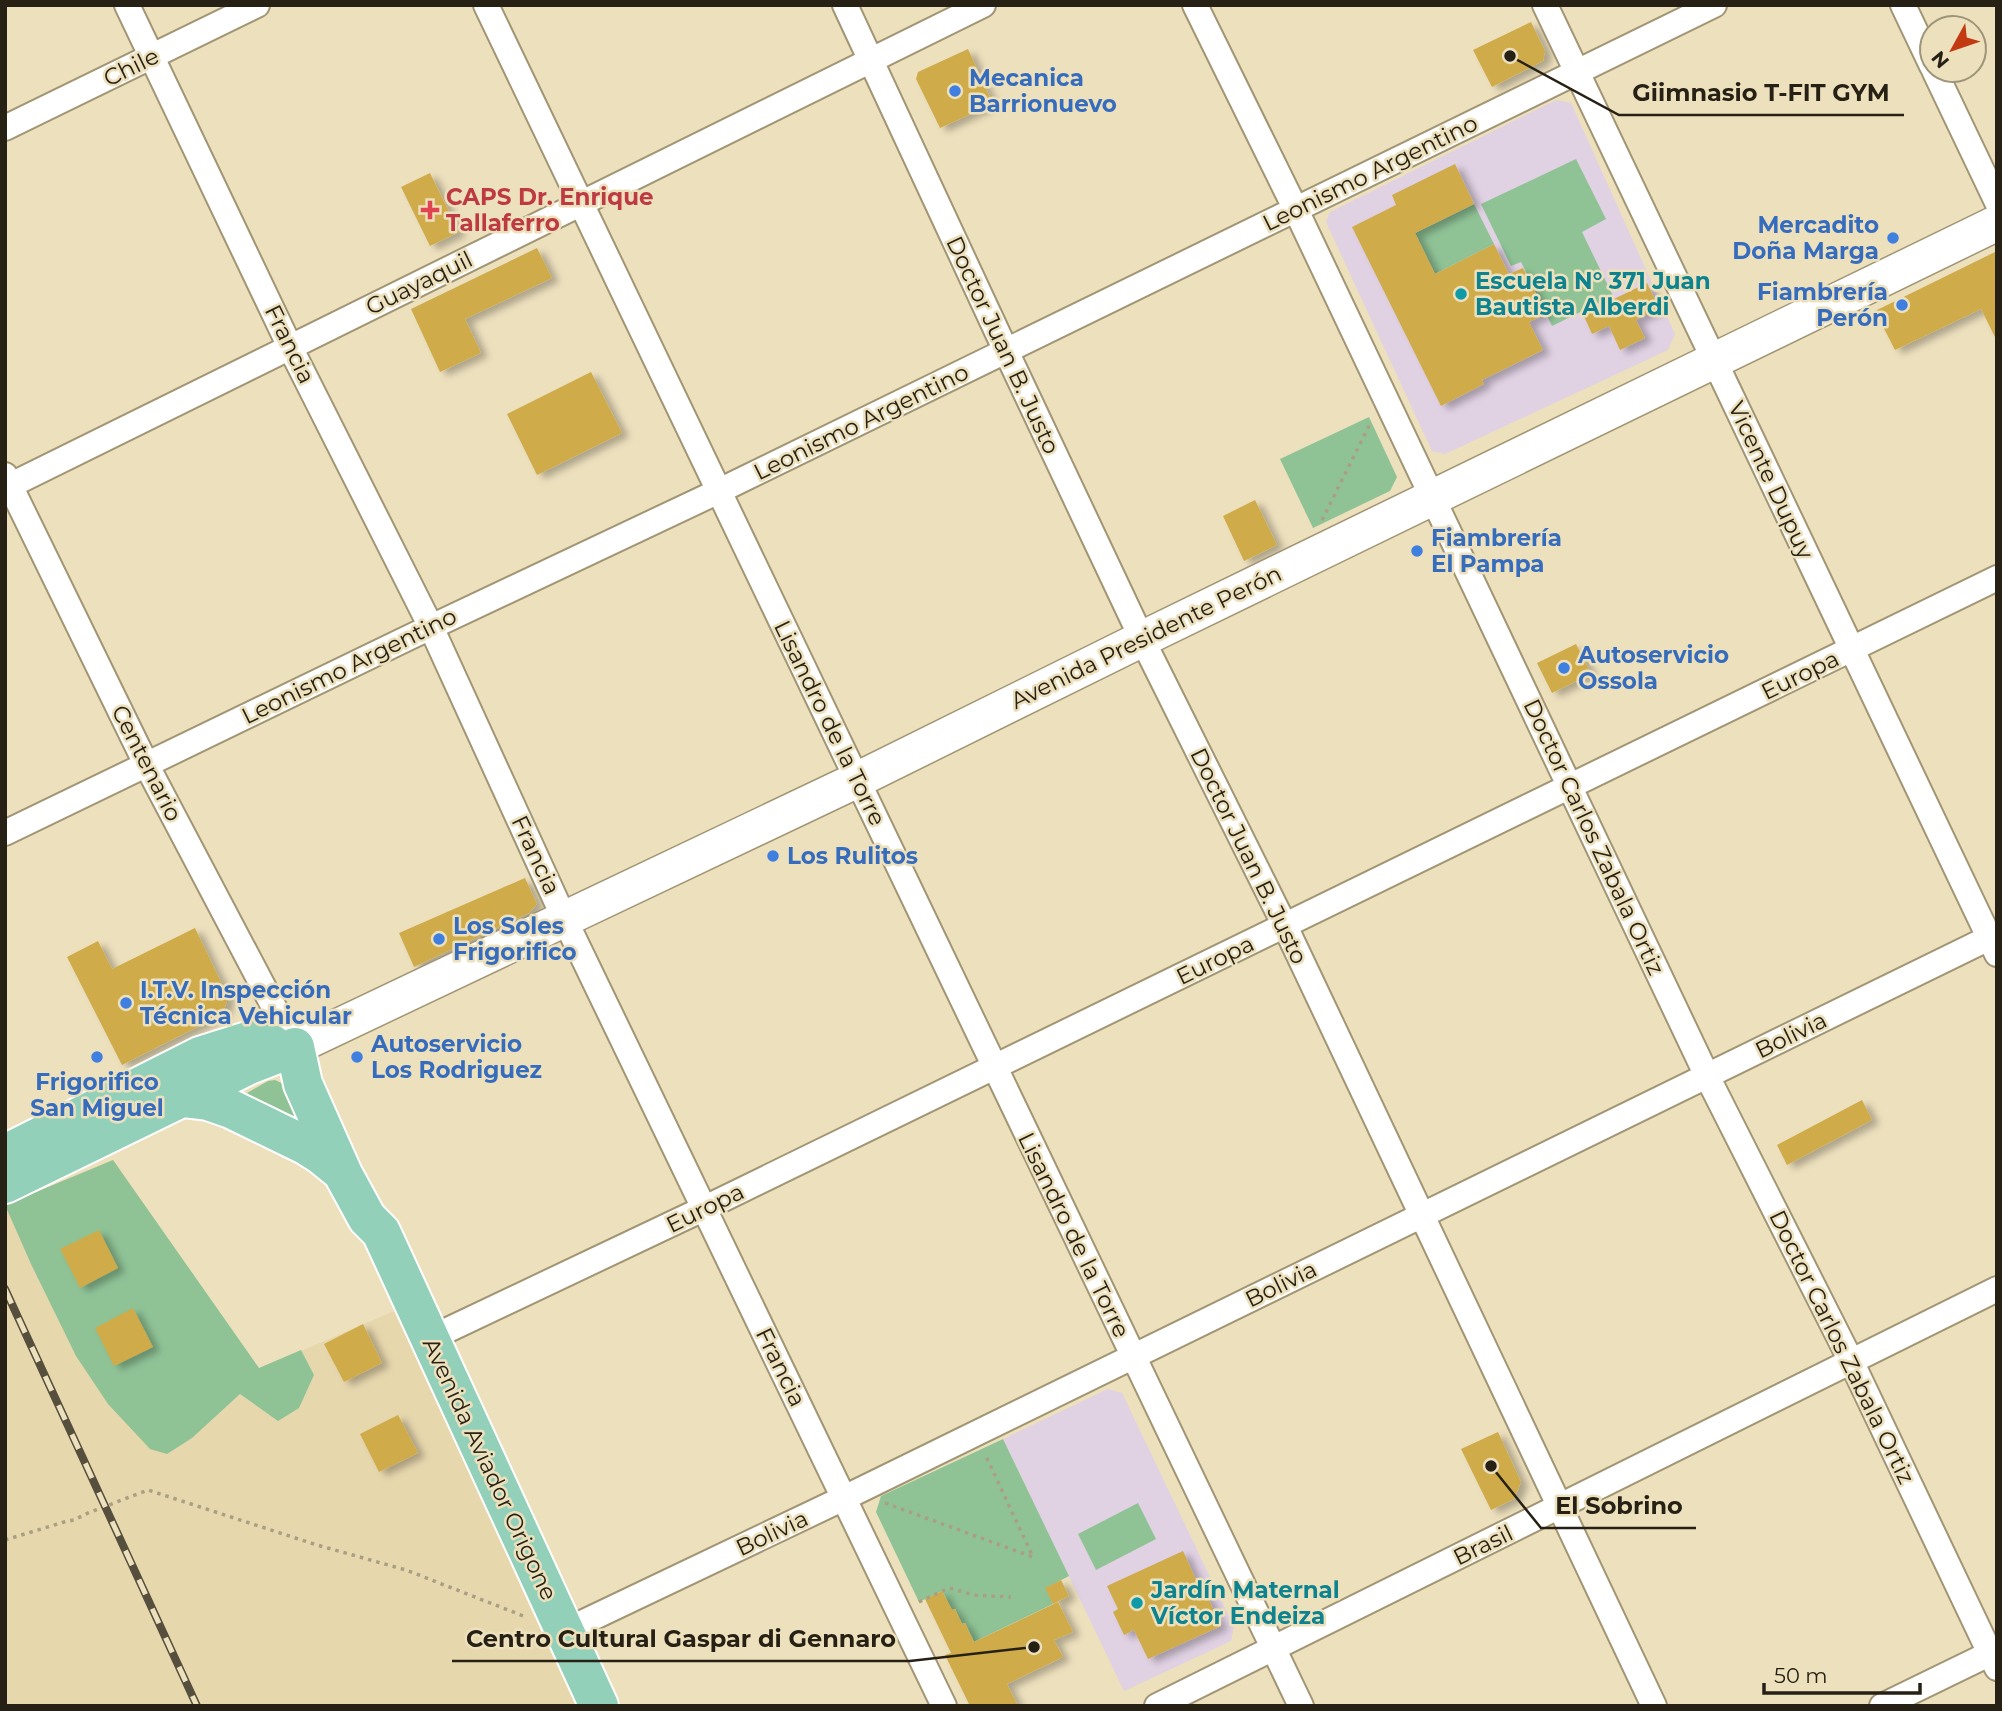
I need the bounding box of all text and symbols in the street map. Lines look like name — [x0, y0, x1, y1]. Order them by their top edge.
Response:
north arrow — [1918, 14, 1988, 84]
street label: Chile — [99, 42, 163, 92]
text: N — [1927, 46, 1954, 73]
place label: Mecanica Barrionuevo — [969, 64, 1117, 118]
callout: Giimnasio T-FIT GYM — [1619, 70, 1904, 115]
text: Giimnasio T-FIT GYM — [1632, 78, 1890, 107]
marker: Mecanica Barrionuevo — [947, 83, 963, 99]
street label: Leonismo Argentino — [1258, 109, 1482, 237]
place label: CAPS Dr. Enrique Tallaferro — [446, 183, 653, 237]
marker: CAPS Dr. Enrique Tallaferro — [420, 200, 440, 220]
place label: Mercadito Doña Marga — [1732, 211, 1879, 265]
marker: Mercadito Doña Marga — [1885, 230, 1901, 246]
street label: Doctor Juan B. Justo — [940, 232, 1066, 458]
street label: Guayaquil — [361, 245, 477, 321]
place label: Escuela N° 371 Juan Bautista Alberdi — [1475, 267, 1711, 321]
place label: Fiambrería Perón — [1757, 278, 1888, 332]
marker: Escuela N° 371 Juan Bautista Alberdi — [1453, 286, 1469, 302]
marker: Fiambrería Perón — [1894, 297, 1910, 313]
street label: Francia — [259, 300, 321, 388]
street label: Leonismo Argentino — [749, 358, 973, 486]
street label: Vicente Dupuy — [1722, 397, 1820, 564]
place label: Fiambrería El Pampa — [1431, 524, 1562, 578]
marker: Fiambrería El Pampa — [1409, 543, 1425, 559]
street label: Avenida Presidente Perón — [1006, 559, 1286, 715]
street label: Leonismo Argentino — [237, 602, 461, 730]
street label: Lisandro de la Torre — [768, 616, 892, 830]
place label: Autoservicio Ossola — [1577, 641, 1729, 695]
street label: Europa — [1757, 644, 1843, 706]
marker: Autoservicio Ossola — [1556, 660, 1572, 676]
street label: Doctor Carlos Zabala Ortiz — [1518, 695, 1670, 979]
street label: Centenario — [106, 700, 188, 826]
street label: Doctor Juan B. Justo — [1184, 743, 1314, 969]
street label: Francia — [506, 811, 566, 899]
place label: Los Rulitos — [787, 842, 918, 870]
marker: Los Rulitos — [765, 848, 781, 864]
place label: Los Soles Frigorifico — [453, 912, 577, 966]
street label: Europa — [1172, 929, 1258, 991]
marker: Los Soles Frigorifico — [431, 931, 447, 947]
place label: I.T.V. Inspección Técnica Vehicular — [140, 976, 352, 1030]
marker: I.T.V. Inspección Técnica Vehicular — [118, 995, 134, 1011]
street label: Bolivia — [1751, 1006, 1831, 1064]
place label: Autoservicio Los Rodriguez — [370, 1030, 542, 1084]
marker: Frigorifico San Miguel — [89, 1049, 105, 1065]
marker: Autoservicio Los Rodriguez — [349, 1049, 365, 1065]
place label: Frigorifico San Miguel — [30, 1068, 164, 1122]
street label: Lisandro de la Torre — [1012, 1128, 1136, 1342]
street label: Europa — [662, 1177, 748, 1239]
street label: Doctor Carlos Zabala Ortiz — [1763, 1205, 1921, 1489]
street label: Bolivia — [1241, 1255, 1321, 1313]
street label: Francia — [750, 1323, 812, 1411]
street label: Avenida Aviador Origone — [417, 1333, 563, 1605]
callout: El Sobrino — [1541, 1483, 1696, 1528]
text: El Sobrino — [1555, 1491, 1683, 1520]
street label: Bolivia — [731, 1504, 813, 1562]
street label: Brasil — [1449, 1519, 1517, 1571]
place label: Jardín Maternal Víctor Endeiza — [1150, 1576, 1340, 1630]
marker: Jardín Maternal Víctor Endeiza — [1129, 1595, 1145, 1611]
callout: Centro Cultural Gaspar di Gennaro — [452, 1616, 910, 1661]
text: Centro Cultural Gaspar di Gennaro — [466, 1624, 896, 1653]
scale bar — [1764, 1652, 1920, 1696]
text: 50 m — [1774, 1663, 1828, 1688]

